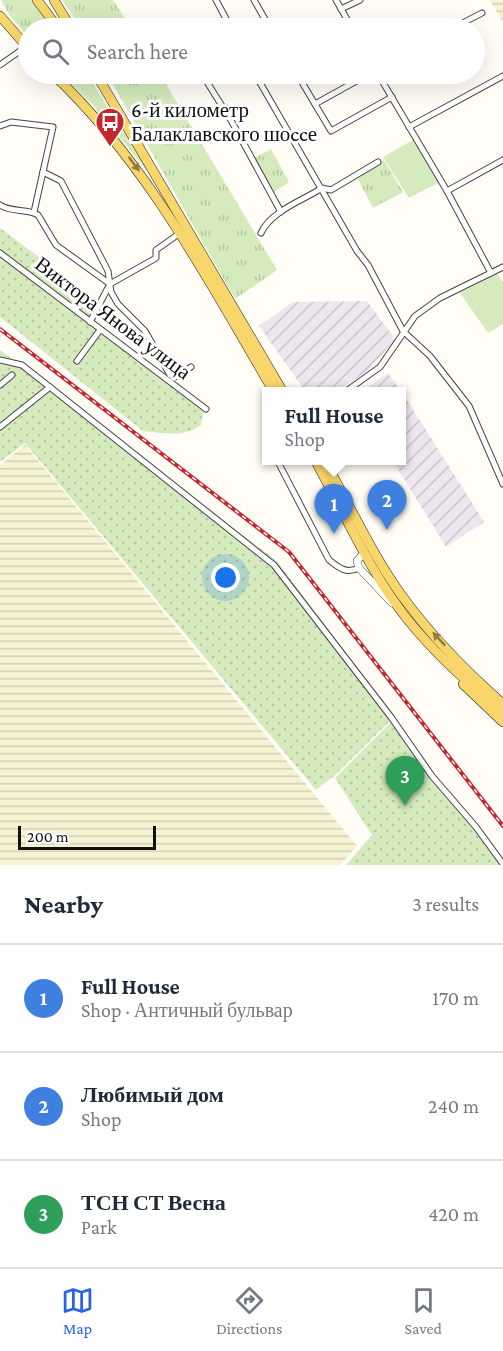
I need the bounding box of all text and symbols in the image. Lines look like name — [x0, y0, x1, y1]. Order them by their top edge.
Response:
search box — [18, 18, 485, 84]
icon: search — [39, 35, 72, 68]
text: Search here — [87, 39, 188, 64]
place label: 6-й километр Балаклавского шоccе — [131, 98, 317, 146]
bus stop icon: 6-й километр Балаклавского шоccе — [94, 106, 126, 148]
one-way arrow — [127, 157, 139, 172]
street label: Виктора Янова улица — [30, 252, 196, 385]
popup — [262, 387, 406, 465]
text: Full House — [285, 403, 383, 428]
text: Shop — [285, 428, 325, 450]
pin: 2 — [368, 480, 406, 530]
pin: 1 — [314, 484, 354, 534]
your location — [211, 563, 240, 592]
one-way arrow — [432, 631, 446, 646]
pin: 3 — [386, 756, 424, 806]
scale bar — [18, 823, 156, 850]
text: 200 m — [27, 828, 69, 845]
text: Nearby — [24, 890, 103, 919]
text: 3 results — [412, 893, 479, 915]
text: Full House — [81, 974, 180, 999]
text: 1 — [40, 987, 47, 1009]
text: 170 m — [432, 987, 479, 1009]
text: Shop · Античный бульвар — [81, 999, 293, 1021]
text: Любимый дом — [81, 1082, 224, 1107]
text: 2 — [38, 1095, 49, 1117]
text: 240 m — [428, 1095, 479, 1117]
text: Shop — [81, 1108, 122, 1130]
text: ТСН СТ Весна — [81, 1190, 226, 1215]
text: 3 — [39, 1203, 48, 1225]
text: 420 m — [428, 1203, 479, 1225]
text: Park — [81, 1216, 117, 1238]
tab: Map — [61, 1284, 94, 1337]
tab: Directions — [216, 1284, 282, 1337]
tab: Saved — [404, 1284, 442, 1337]

